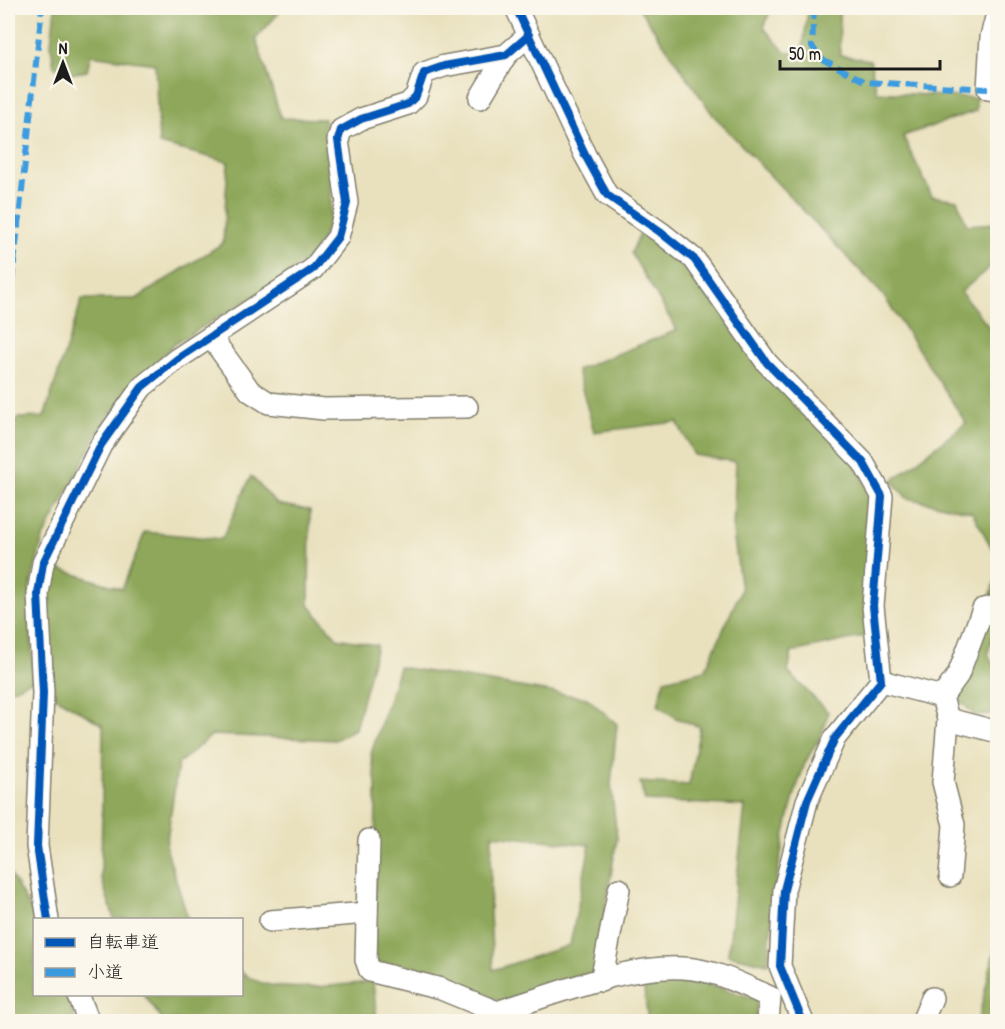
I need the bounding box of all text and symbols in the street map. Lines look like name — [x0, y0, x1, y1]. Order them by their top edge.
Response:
north arrow — [33, 33, 93, 93]
scale bar — [780, 33, 940, 71]
text: N — [59, 37, 68, 59]
text: 50 m — [789, 41, 821, 66]
legend — [33, 918, 243, 996]
text: 自転車道 — [87, 929, 159, 954]
text: 小道 — [87, 959, 123, 984]

